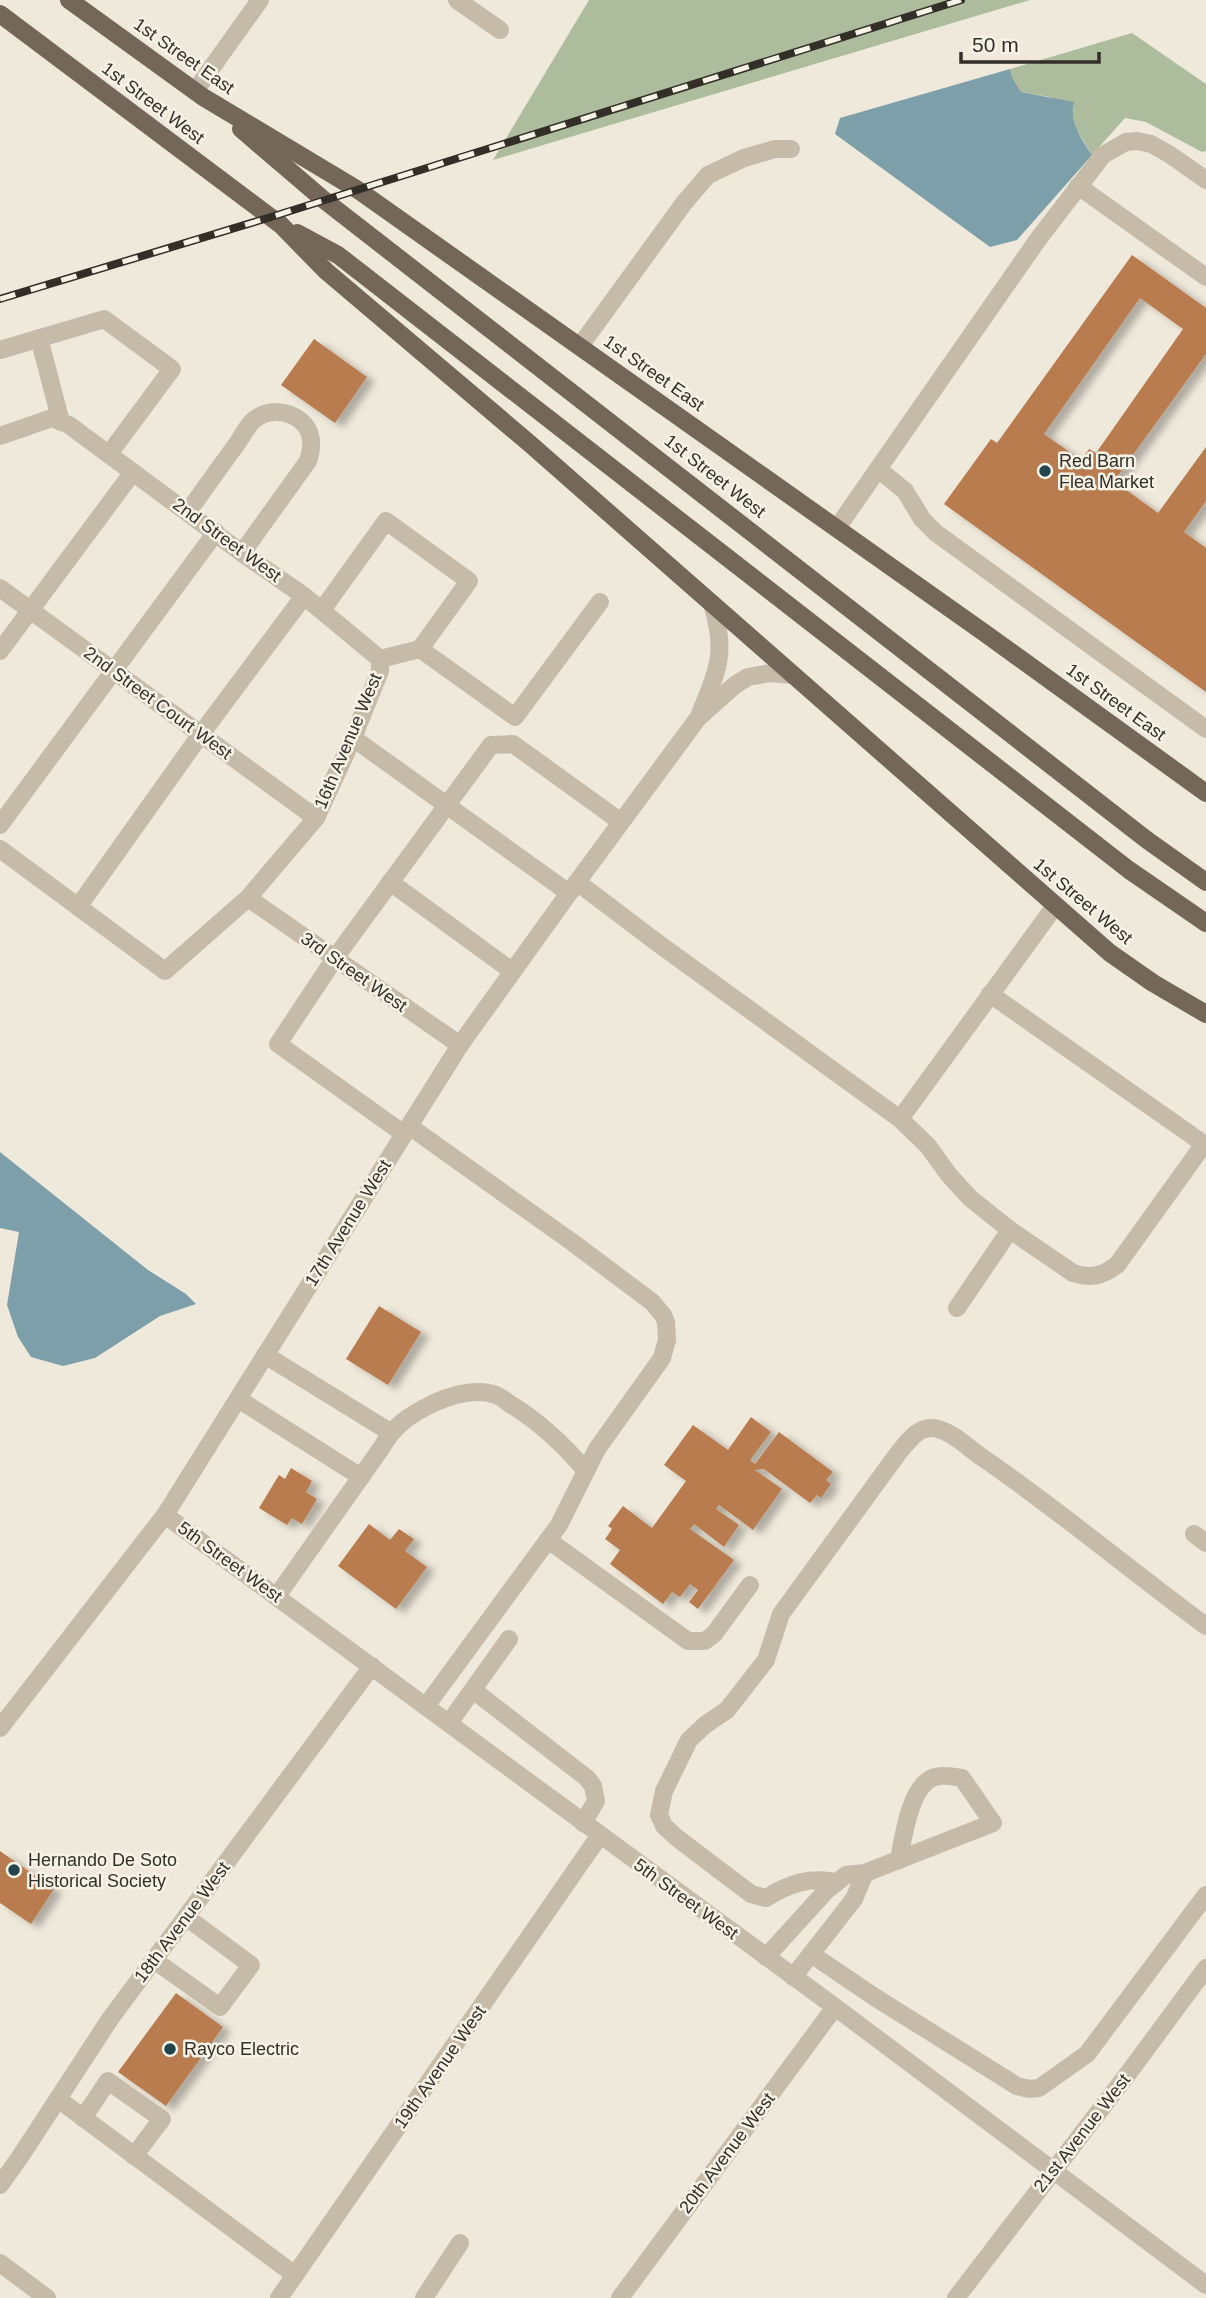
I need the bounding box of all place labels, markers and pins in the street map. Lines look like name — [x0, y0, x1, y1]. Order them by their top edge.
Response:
place label: Red Barn Flea Market — [1059, 451, 1154, 492]
marker: Red Barn Flea Market — [1037, 463, 1053, 479]
place label: Hernando De Soto Historical Society — [28, 1850, 177, 1891]
marker: Hernando De Soto Historical Society — [6, 1862, 22, 1878]
place label: Rayco Electric — [184, 2039, 299, 2059]
marker: Rayco Electric — [162, 2041, 178, 2057]

